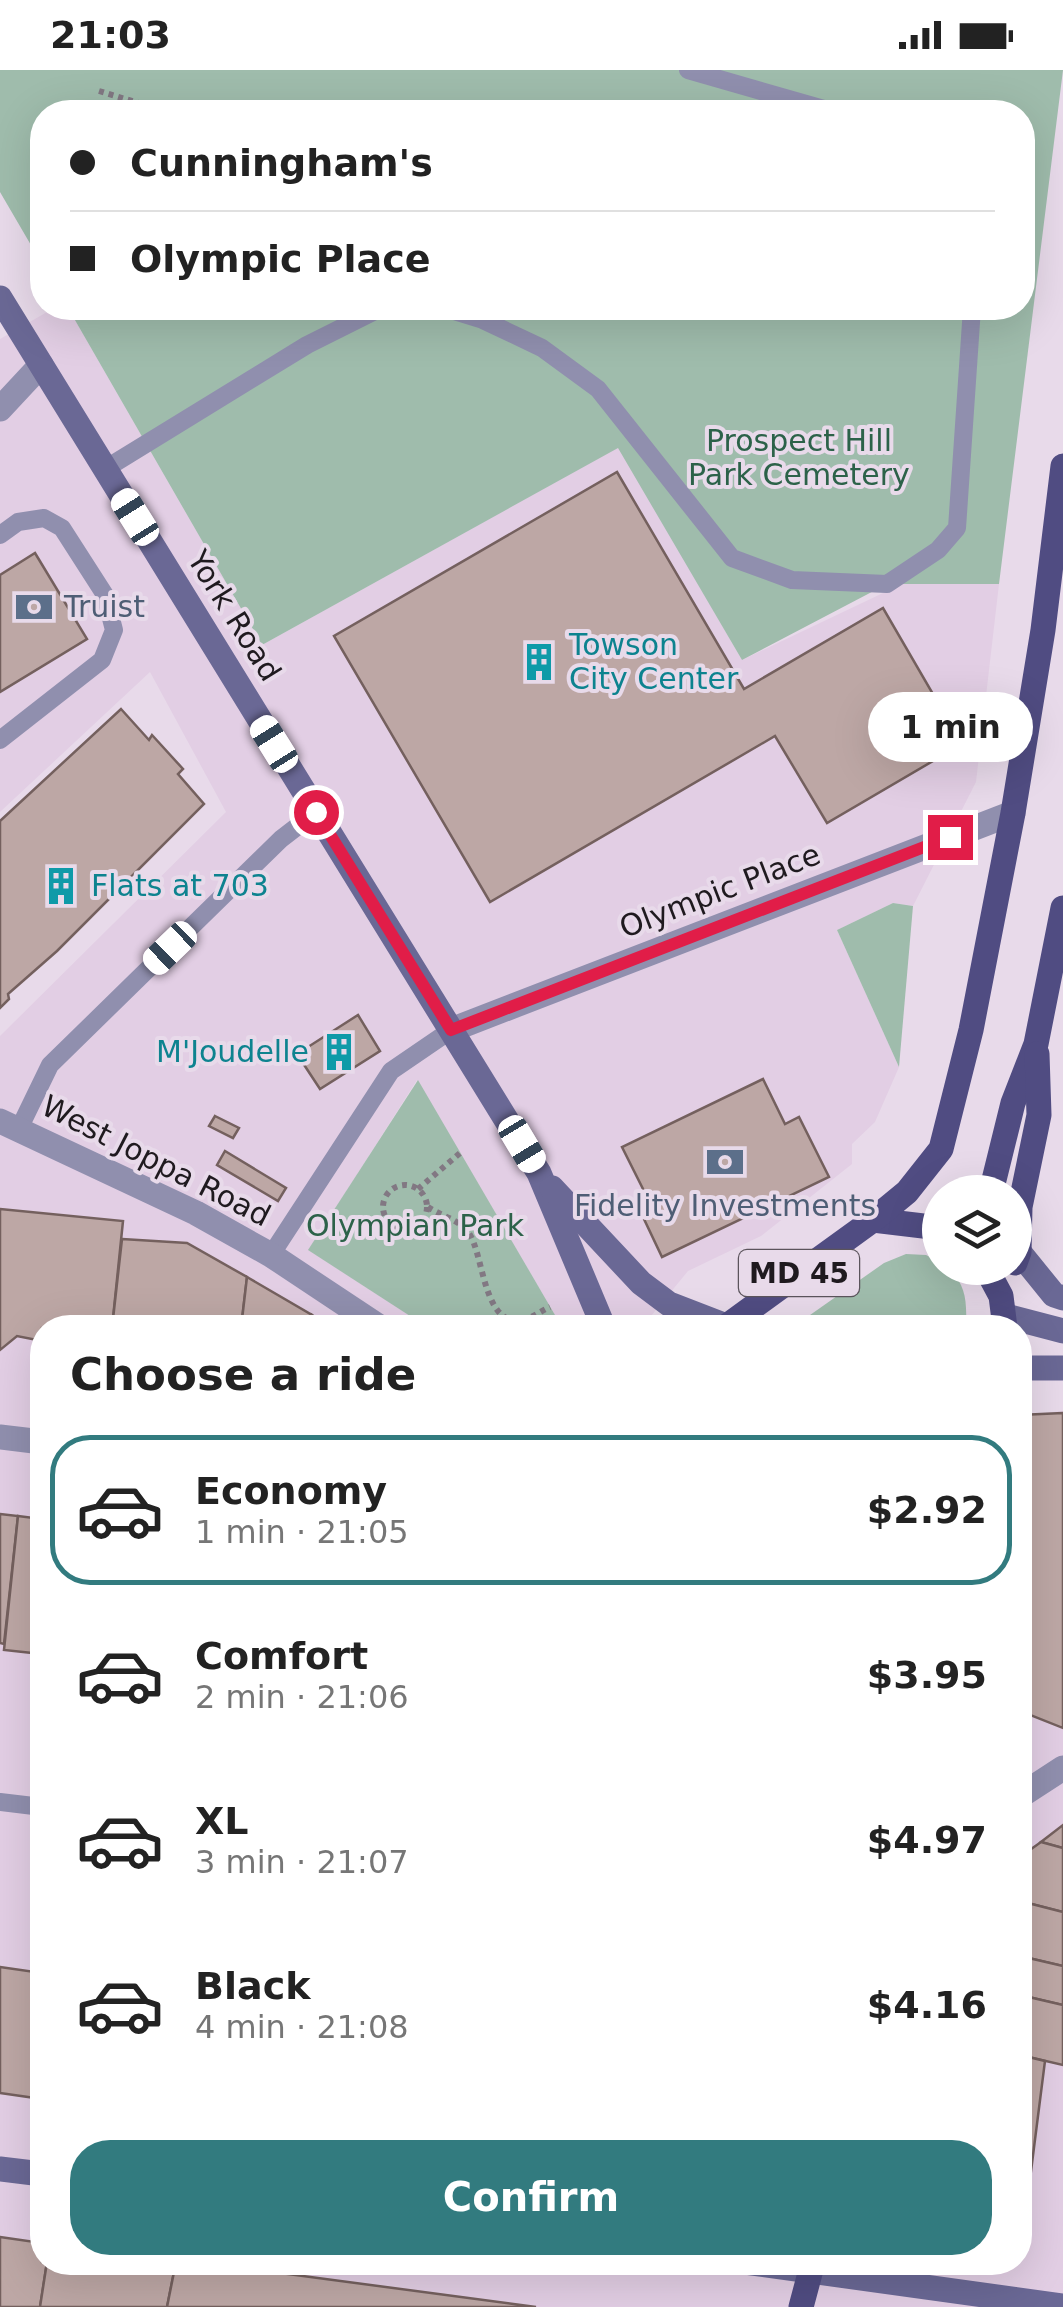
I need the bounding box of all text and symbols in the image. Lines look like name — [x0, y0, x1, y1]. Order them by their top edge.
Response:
text: 21:03 — [50, 13, 171, 57]
text: Cunningham's — [130, 141, 433, 185]
text: Olympic Place — [130, 237, 431, 281]
park label: Prospect Hill Park Cemetery — [688, 423, 910, 492]
car — [106, 484, 164, 550]
street label: York Road — [180, 543, 288, 687]
bank icon: Truist — [13, 586, 55, 628]
place label: Truist — [63, 589, 145, 624]
place label: Towson City Center — [568, 627, 739, 696]
building icon: Towson City Center — [518, 641, 560, 683]
callout: 1 min — [868, 692, 1032, 762]
text: 1 min — [900, 708, 1001, 746]
car — [245, 711, 303, 777]
route start — [294, 790, 339, 835]
route end — [928, 815, 973, 860]
street label: Olympic Place — [615, 836, 825, 945]
building icon: Flats at 703 — [40, 865, 82, 907]
place label: Flats at 703 — [91, 868, 269, 903]
car — [138, 916, 202, 980]
building icon: M'Joudelle — [318, 1031, 360, 1073]
place label: M'Joudelle — [156, 1034, 309, 1069]
street label: West Joppa Road — [36, 1088, 276, 1233]
car — [494, 1111, 550, 1177]
bank icon: Fidelity Investments — [704, 1141, 746, 1183]
map controls — [922, 1175, 1032, 1285]
button: layers — [922, 1175, 1032, 1285]
place label: Fidelity Investments — [574, 1188, 876, 1223]
park label: Olympian Park — [306, 1208, 525, 1243]
road number: MD 45 — [739, 1250, 859, 1296]
text: Choose a ride — [70, 1348, 416, 1401]
icon: car — [75, 1465, 165, 1555]
text: Economy — [195, 1469, 387, 1513]
text: $2.92 — [867, 1488, 987, 1532]
text: 1 min · 21:05 — [195, 1513, 409, 1551]
icon: car — [75, 1630, 165, 1720]
text: Comfort — [195, 1634, 368, 1678]
text: $3.95 — [867, 1653, 987, 1697]
text: 2 min · 21:06 — [195, 1678, 409, 1716]
icon: car — [75, 1795, 165, 1885]
text: XL — [195, 1799, 249, 1843]
text: $4.97 — [867, 1818, 987, 1862]
text: 3 min · 21:07 — [195, 1843, 409, 1881]
icon: car — [75, 1960, 165, 2050]
text: Black — [195, 1964, 310, 2008]
text: $4.16 — [867, 1983, 987, 2027]
text: 4 min · 21:08 — [195, 2008, 409, 2046]
button: Confirm — [70, 2140, 992, 2255]

